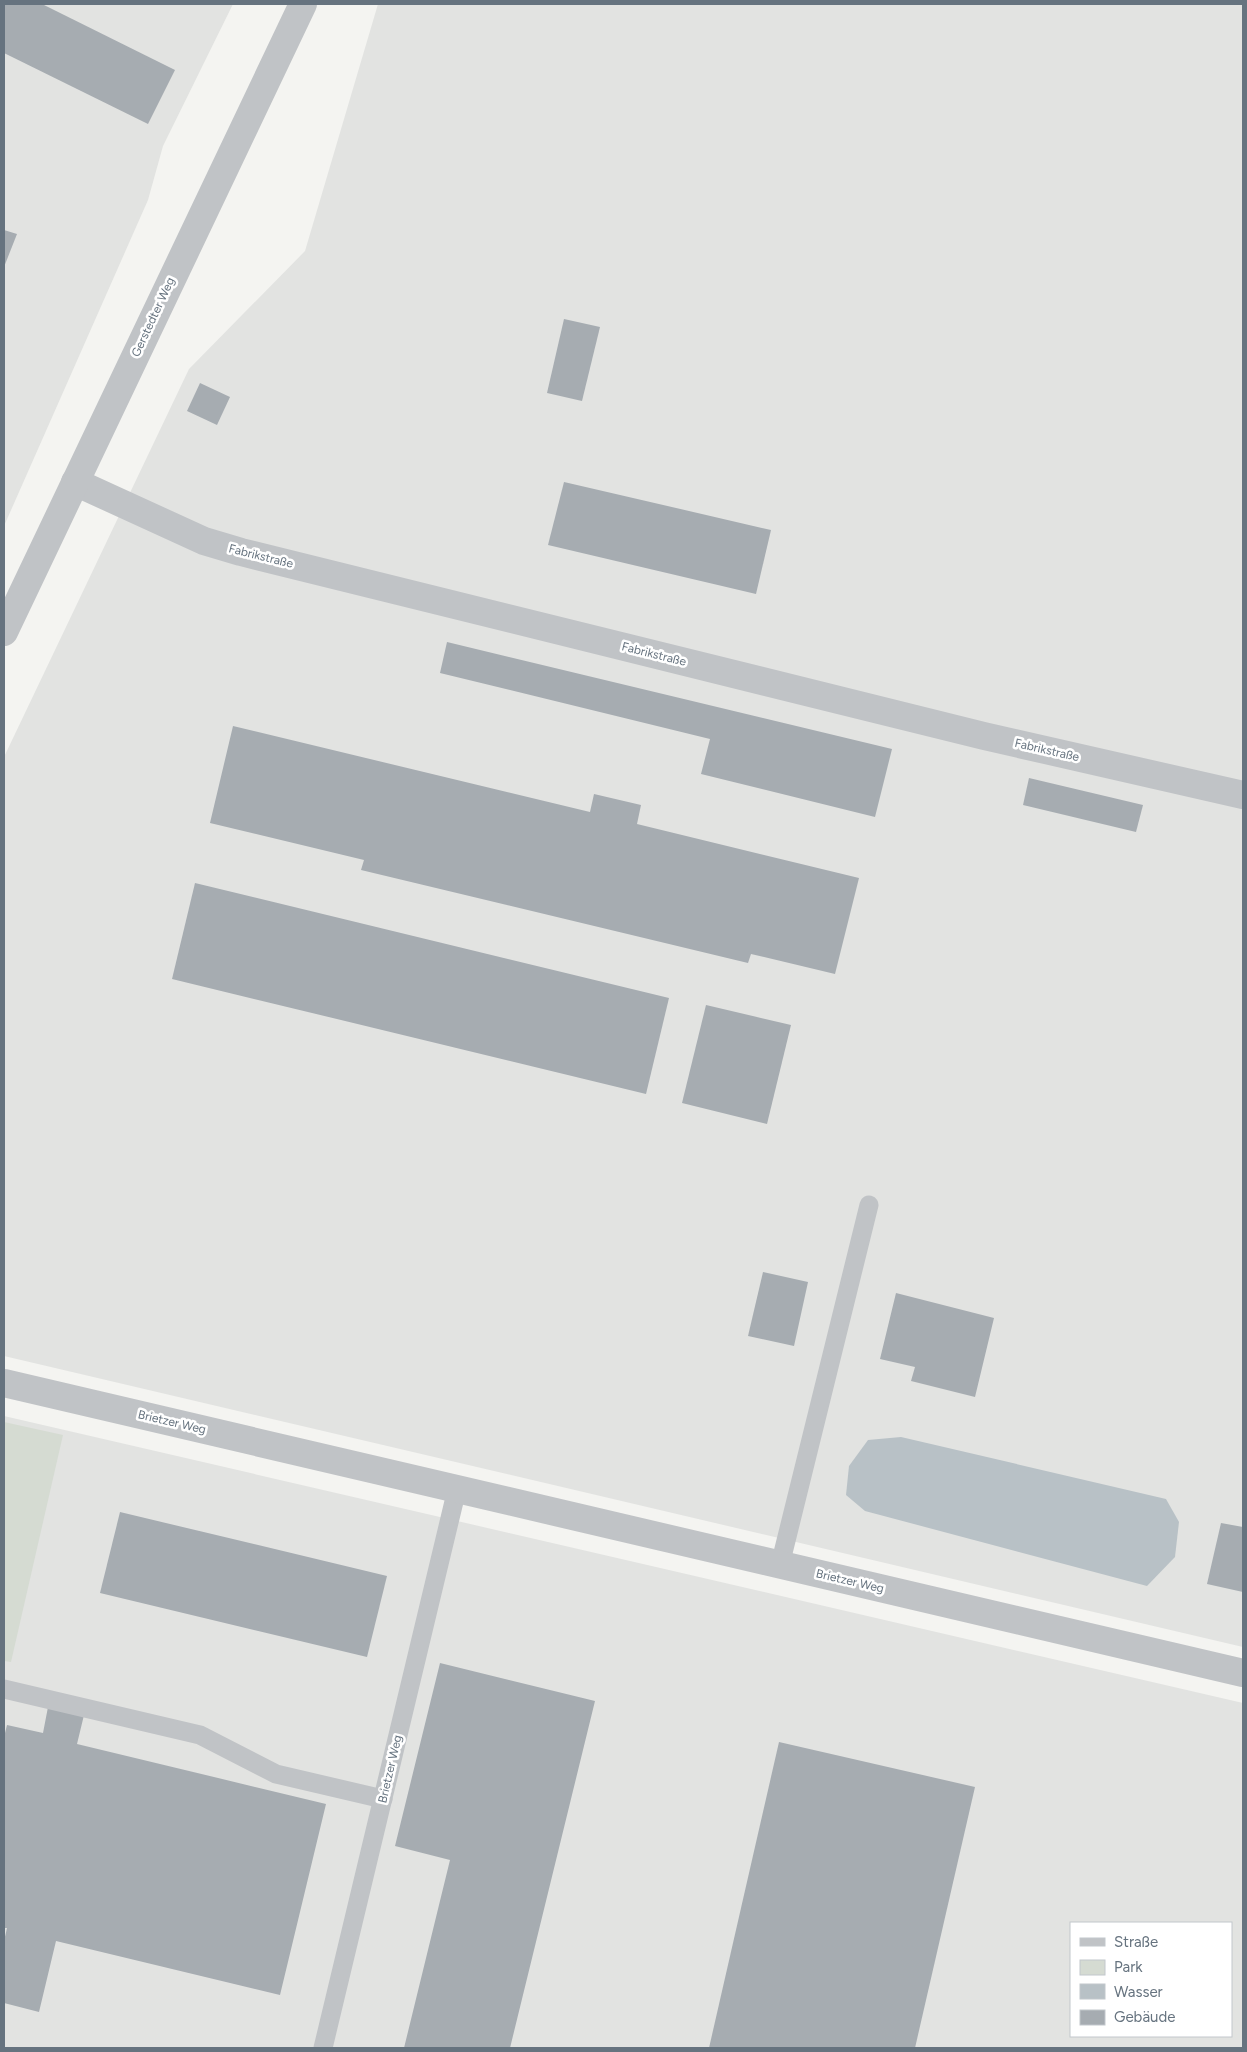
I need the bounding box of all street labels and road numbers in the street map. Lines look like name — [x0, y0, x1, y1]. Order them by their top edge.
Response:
street label: Gerstedter Weg — [128, 275, 178, 359]
street label: Fabrikstraße — [227, 541, 295, 571]
street label: Fabrikstraße — [620, 639, 688, 669]
street label: Fabrikstraße — [1013, 736, 1081, 764]
street label: Brietzer Weg — [137, 1407, 207, 1437]
street label: Brietzer Weg — [815, 1566, 885, 1596]
street label: Brietzer Weg — [375, 1734, 405, 1804]

